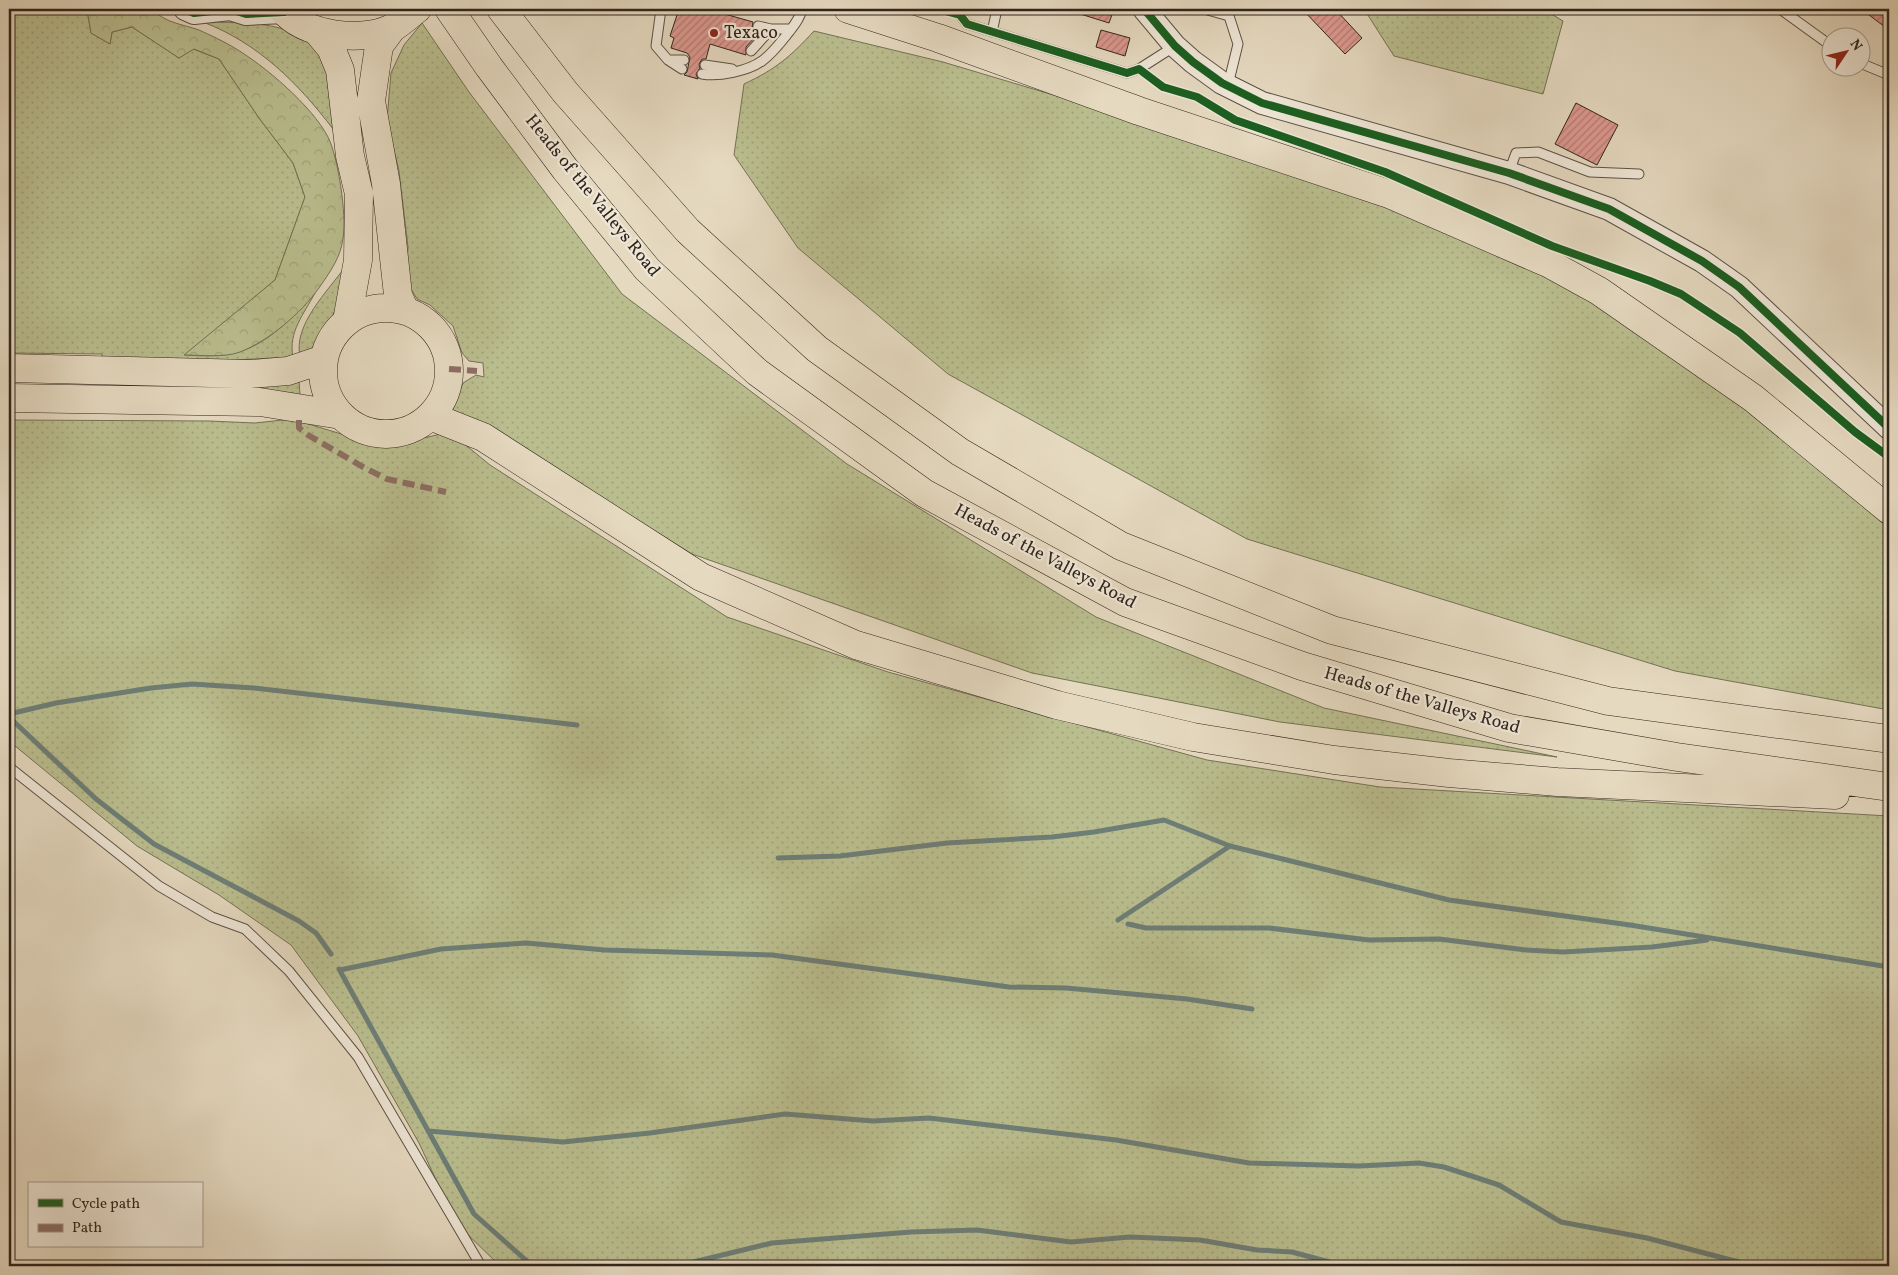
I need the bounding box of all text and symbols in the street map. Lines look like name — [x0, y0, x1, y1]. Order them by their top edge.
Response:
place label: Texaco — [724, 21, 778, 46]
marker: Texaco — [708, 27, 720, 39]
north arrow — [1820, 28, 1870, 78]
text: N — [1845, 36, 1866, 55]
street label: Heads of the Valleys Road — [518, 109, 666, 283]
street label: Heads of the Valleys Road — [950, 498, 1140, 616]
street label: Heads of the Valleys Road — [1321, 661, 1523, 741]
legend — [28, 1182, 202, 1248]
text: Cycle path — [72, 1194, 140, 1215]
text: Path — [72, 1218, 102, 1239]

